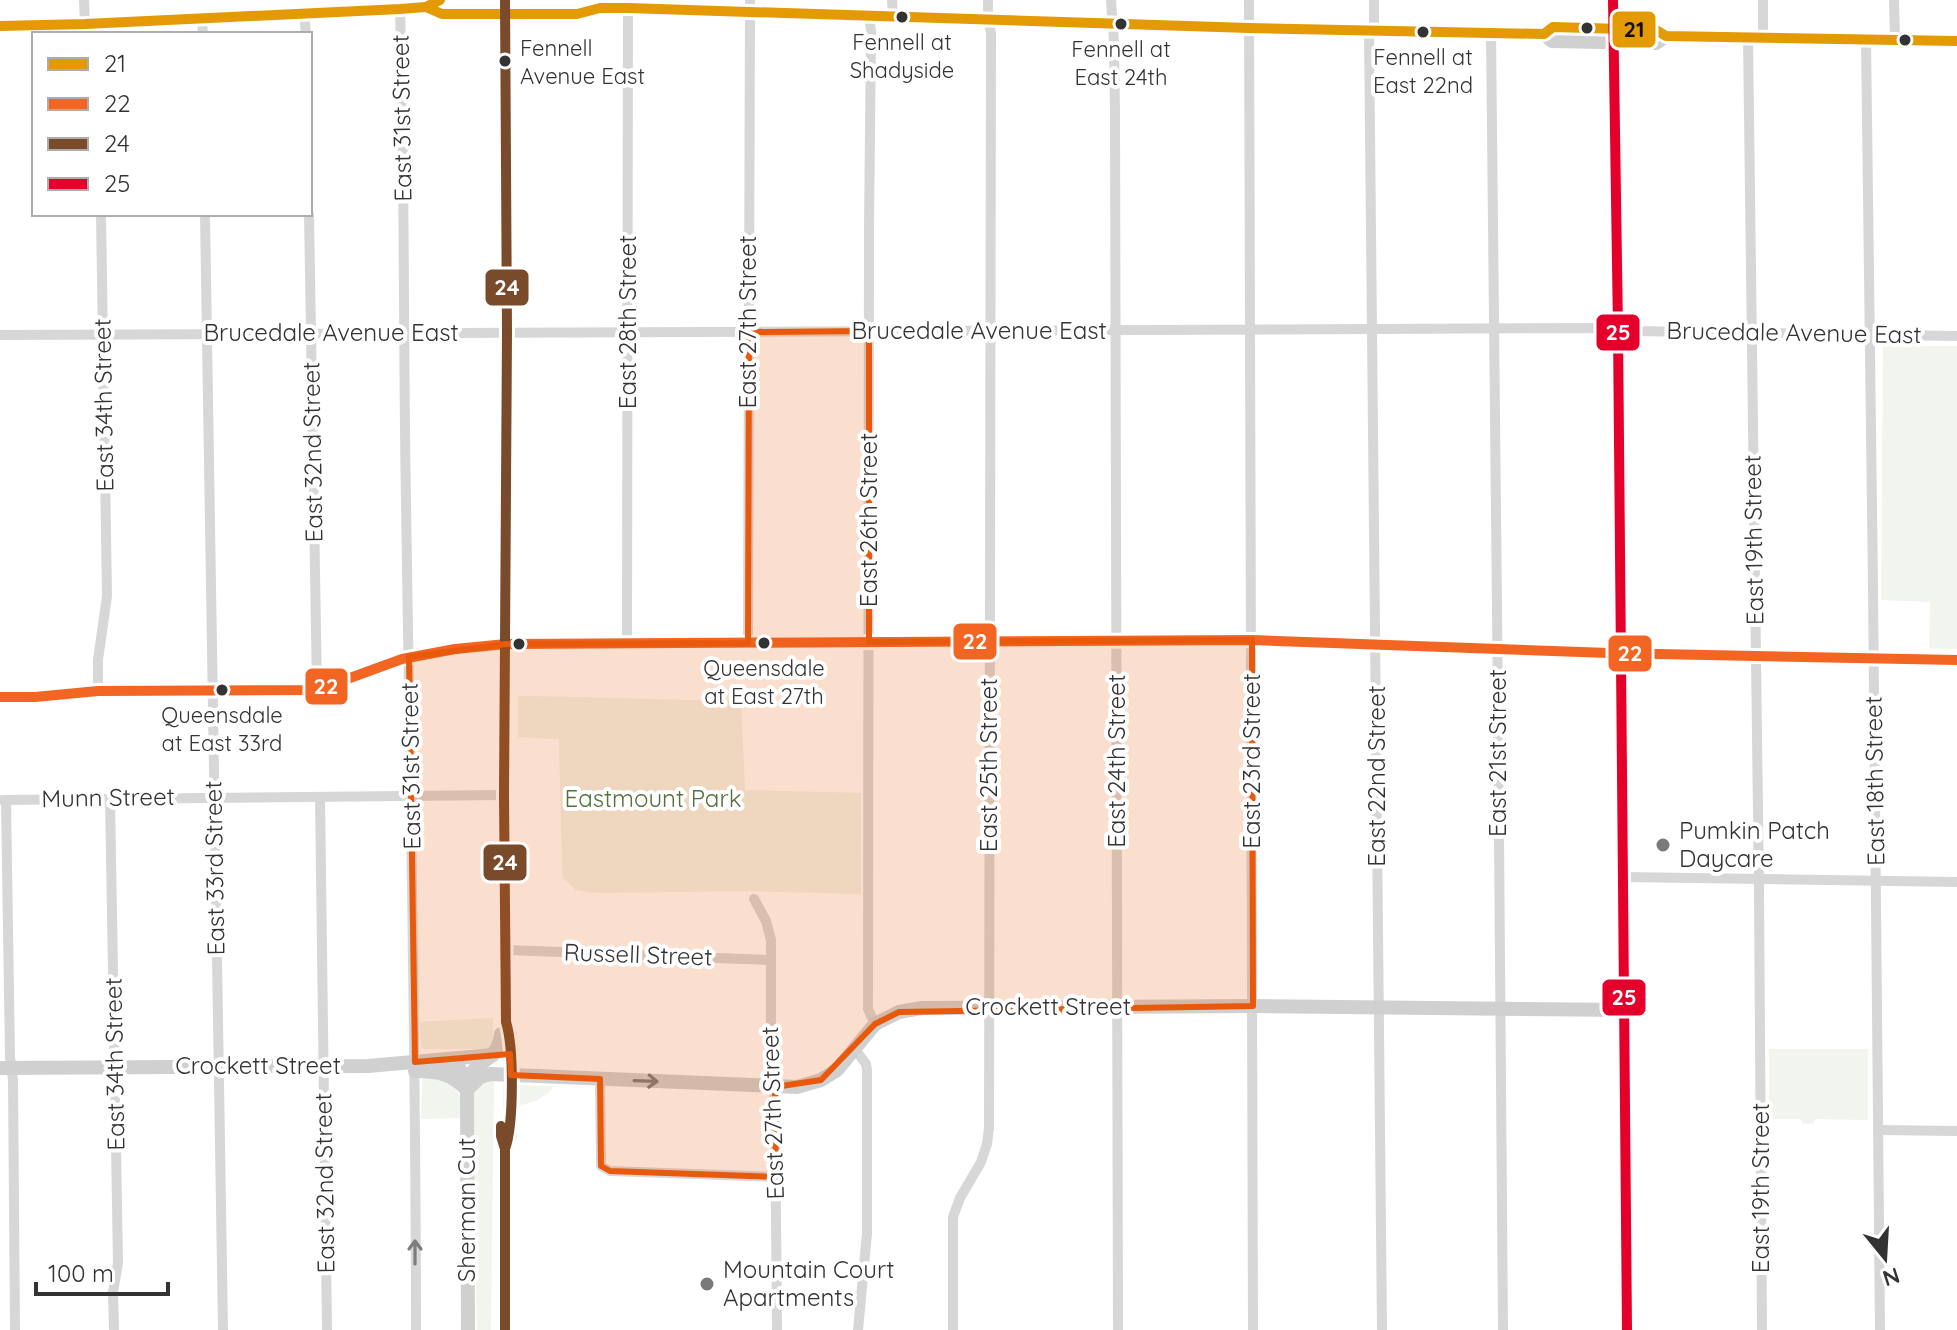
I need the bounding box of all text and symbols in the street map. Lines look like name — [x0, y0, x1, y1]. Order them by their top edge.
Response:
marker: Fennell at Shadyside — [894, 9, 910, 25]
line badge: 21 — [1611, 10, 1657, 49]
text: 21 — [1623, 15, 1645, 43]
marker: Fennell at East 24th — [1113, 16, 1129, 32]
unlabelled marker — [1579, 20, 1595, 36]
marker: Fennell at East 22nd — [1415, 24, 1431, 40]
place label: Fennell at Shadyside — [850, 28, 954, 84]
legend — [32, 32, 312, 216]
unlabelled marker — [1897, 32, 1913, 48]
street label: East 31st Street — [385, 34, 417, 202]
place label: Fennell Avenue East — [520, 34, 645, 90]
place label: Fennell at East 24th — [1071, 35, 1171, 91]
place label: Fennell at East 22nd — [1373, 43, 1473, 99]
text: 21 — [104, 48, 126, 78]
marker: Fennell Avenue East — [497, 53, 513, 69]
text: 22 — [104, 88, 131, 118]
text: 24 — [104, 128, 130, 158]
text: 25 — [104, 168, 130, 198]
street label: East 28th Street — [612, 235, 642, 409]
street label: East 27th Street — [732, 235, 762, 409]
line badge: 24 — [484, 268, 530, 307]
text: 24 — [494, 273, 520, 301]
line badge: 25 — [1595, 313, 1641, 352]
street label: Brucedale Avenue East — [851, 315, 1107, 345]
street label: Brucedale Avenue East — [1666, 315, 1922, 349]
street label: Brucedale Avenue East — [203, 317, 459, 347]
street label: East 34th Street — [86, 318, 120, 492]
text: 25 — [1605, 318, 1631, 346]
street label: East 32nd Street — [295, 361, 329, 543]
street label: East 26th Street — [853, 433, 883, 607]
street label: East 19th Street — [1737, 455, 1769, 625]
line badge: 22 — [952, 622, 998, 661]
text: 22 — [962, 627, 988, 655]
line badge: 22 — [1607, 634, 1653, 673]
marker: Queensdale at East 27th — [756, 635, 772, 651]
unlabelled marker — [511, 636, 527, 652]
text: 22 — [1617, 639, 1643, 667]
place label: Queensdale at East 27th — [703, 654, 825, 710]
line badge: 22 — [304, 667, 349, 706]
street label: East 21st Street — [1482, 669, 1512, 837]
text: 22 — [313, 672, 339, 700]
street label: East 23rd Street — [1236, 673, 1266, 849]
street label: East 24th Street — [1101, 674, 1131, 848]
street label: East 25th Street — [973, 678, 1003, 852]
marker: Queensdale at East 33rd — [214, 682, 230, 698]
street label: East 31st Street — [394, 682, 426, 850]
street label: East 22nd Street — [1361, 685, 1391, 867]
street label: East 18th Street — [1858, 696, 1890, 866]
place label: Queensdale at East 33rd — [161, 701, 283, 757]
street label: East 33rd Street — [197, 780, 231, 956]
street label: Munn Street — [41, 781, 175, 813]
park label: Eastmount Park — [565, 783, 741, 813]
place label: Pumkin Patch Daycare — [1679, 815, 1830, 873]
marker: Pumkin Patch Daycare — [1654, 836, 1672, 854]
line badge: 24 — [482, 843, 528, 882]
text: 24 — [492, 848, 518, 876]
street label: Russell Street — [563, 936, 713, 972]
street label: East 34th Street — [97, 977, 131, 1151]
line badge: 25 — [1601, 978, 1647, 1017]
text: 25 — [1611, 983, 1637, 1011]
street label: Crockett Street — [965, 991, 1131, 1021]
street label: East 27th Street — [754, 1026, 790, 1200]
street label: Crockett Street — [175, 1050, 341, 1080]
one-way arrow — [632, 1074, 659, 1089]
street label: East 32nd Street — [307, 1092, 341, 1274]
street label: East 19th Street — [1745, 1103, 1775, 1273]
street label: Sherman Cut — [451, 1138, 481, 1282]
north arrow — [1845, 1218, 1925, 1298]
one-way arrow — [407, 1239, 423, 1266]
scale bar — [36, 1246, 168, 1296]
place label: Mountain Court Apartments — [723, 1254, 894, 1312]
text: 100 m — [48, 1258, 114, 1288]
text: N — [1879, 1261, 1903, 1293]
marker: Mountain Court Apartments — [698, 1275, 716, 1293]

